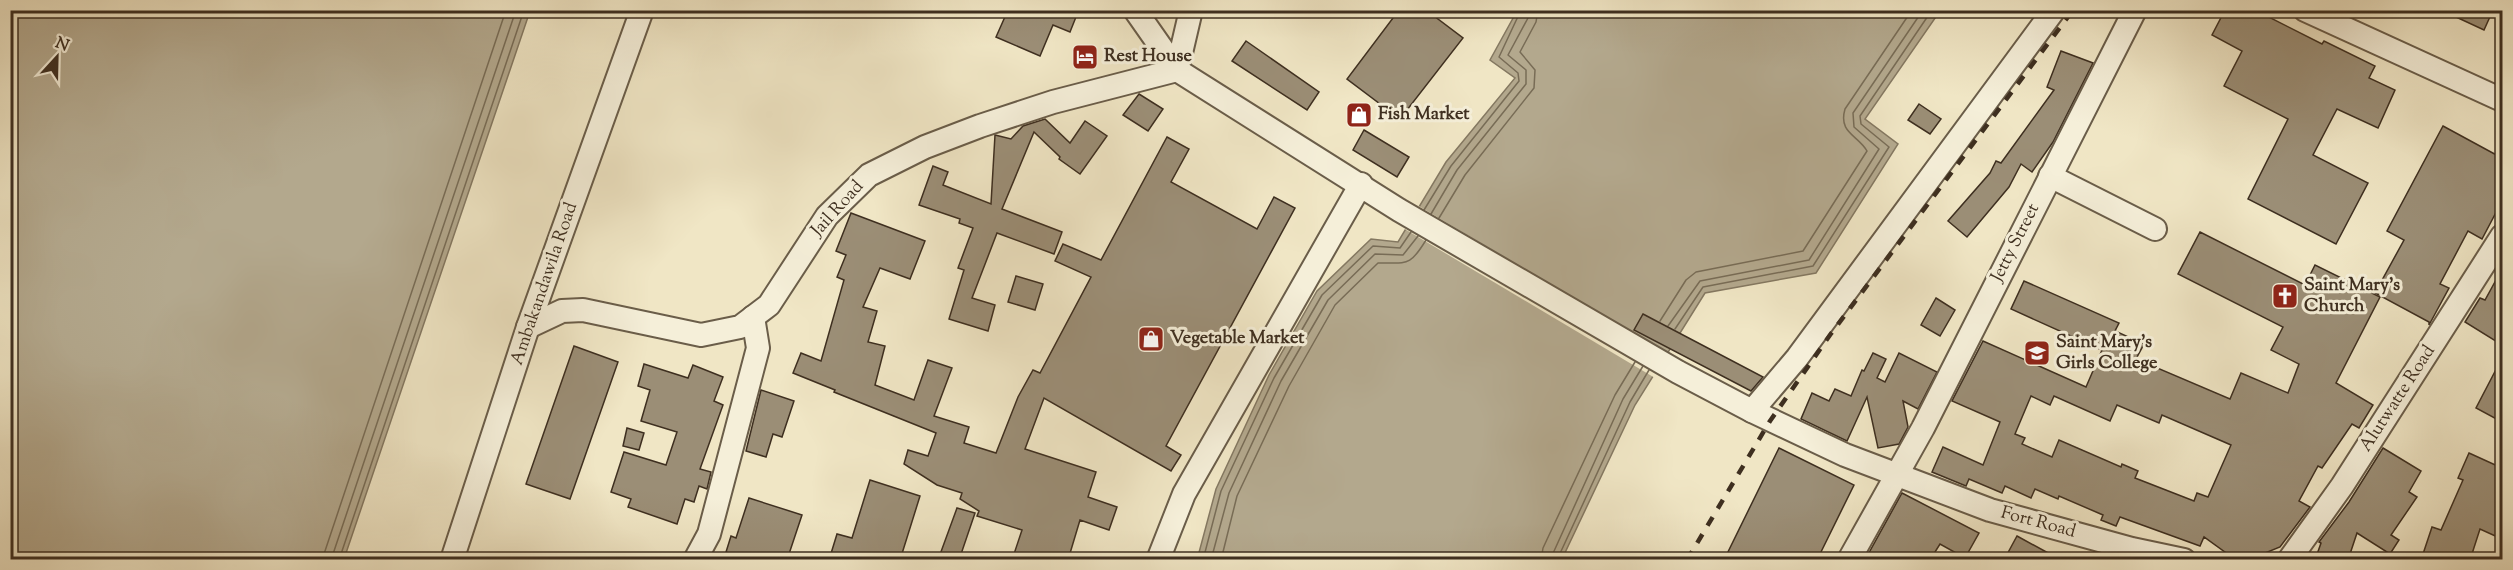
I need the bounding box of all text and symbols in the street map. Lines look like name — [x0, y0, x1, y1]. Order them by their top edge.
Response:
north arrow — [27, 27, 87, 87]
text: N — [51, 32, 72, 59]
hotel icon: Rest House — [1070, 42, 1100, 72]
place label: Rest House — [1104, 44, 1192, 70]
shop icon: Fish Market — [1344, 100, 1374, 130]
place label: Fish Market — [1378, 102, 1470, 128]
street label: Jail Road — [805, 175, 870, 244]
street label: Ambakandawila Road — [505, 199, 585, 369]
street label: Jetty Street — [1985, 199, 2047, 288]
place label: Saint Mary's Church — [2304, 273, 2400, 320]
church icon: Saint Mary's Church — [2270, 281, 2300, 311]
shop icon: Vegetable Market — [1136, 324, 1166, 354]
place label: Vegetable Market — [1170, 326, 1305, 352]
place label: Saint Mary's Girls College — [2056, 330, 2158, 377]
school or university icon: Saint Mary's Girls College — [2022, 338, 2052, 368]
street label: Alutwatte Road — [2354, 341, 2442, 457]
street label: Fort Road — [1998, 501, 2078, 545]

